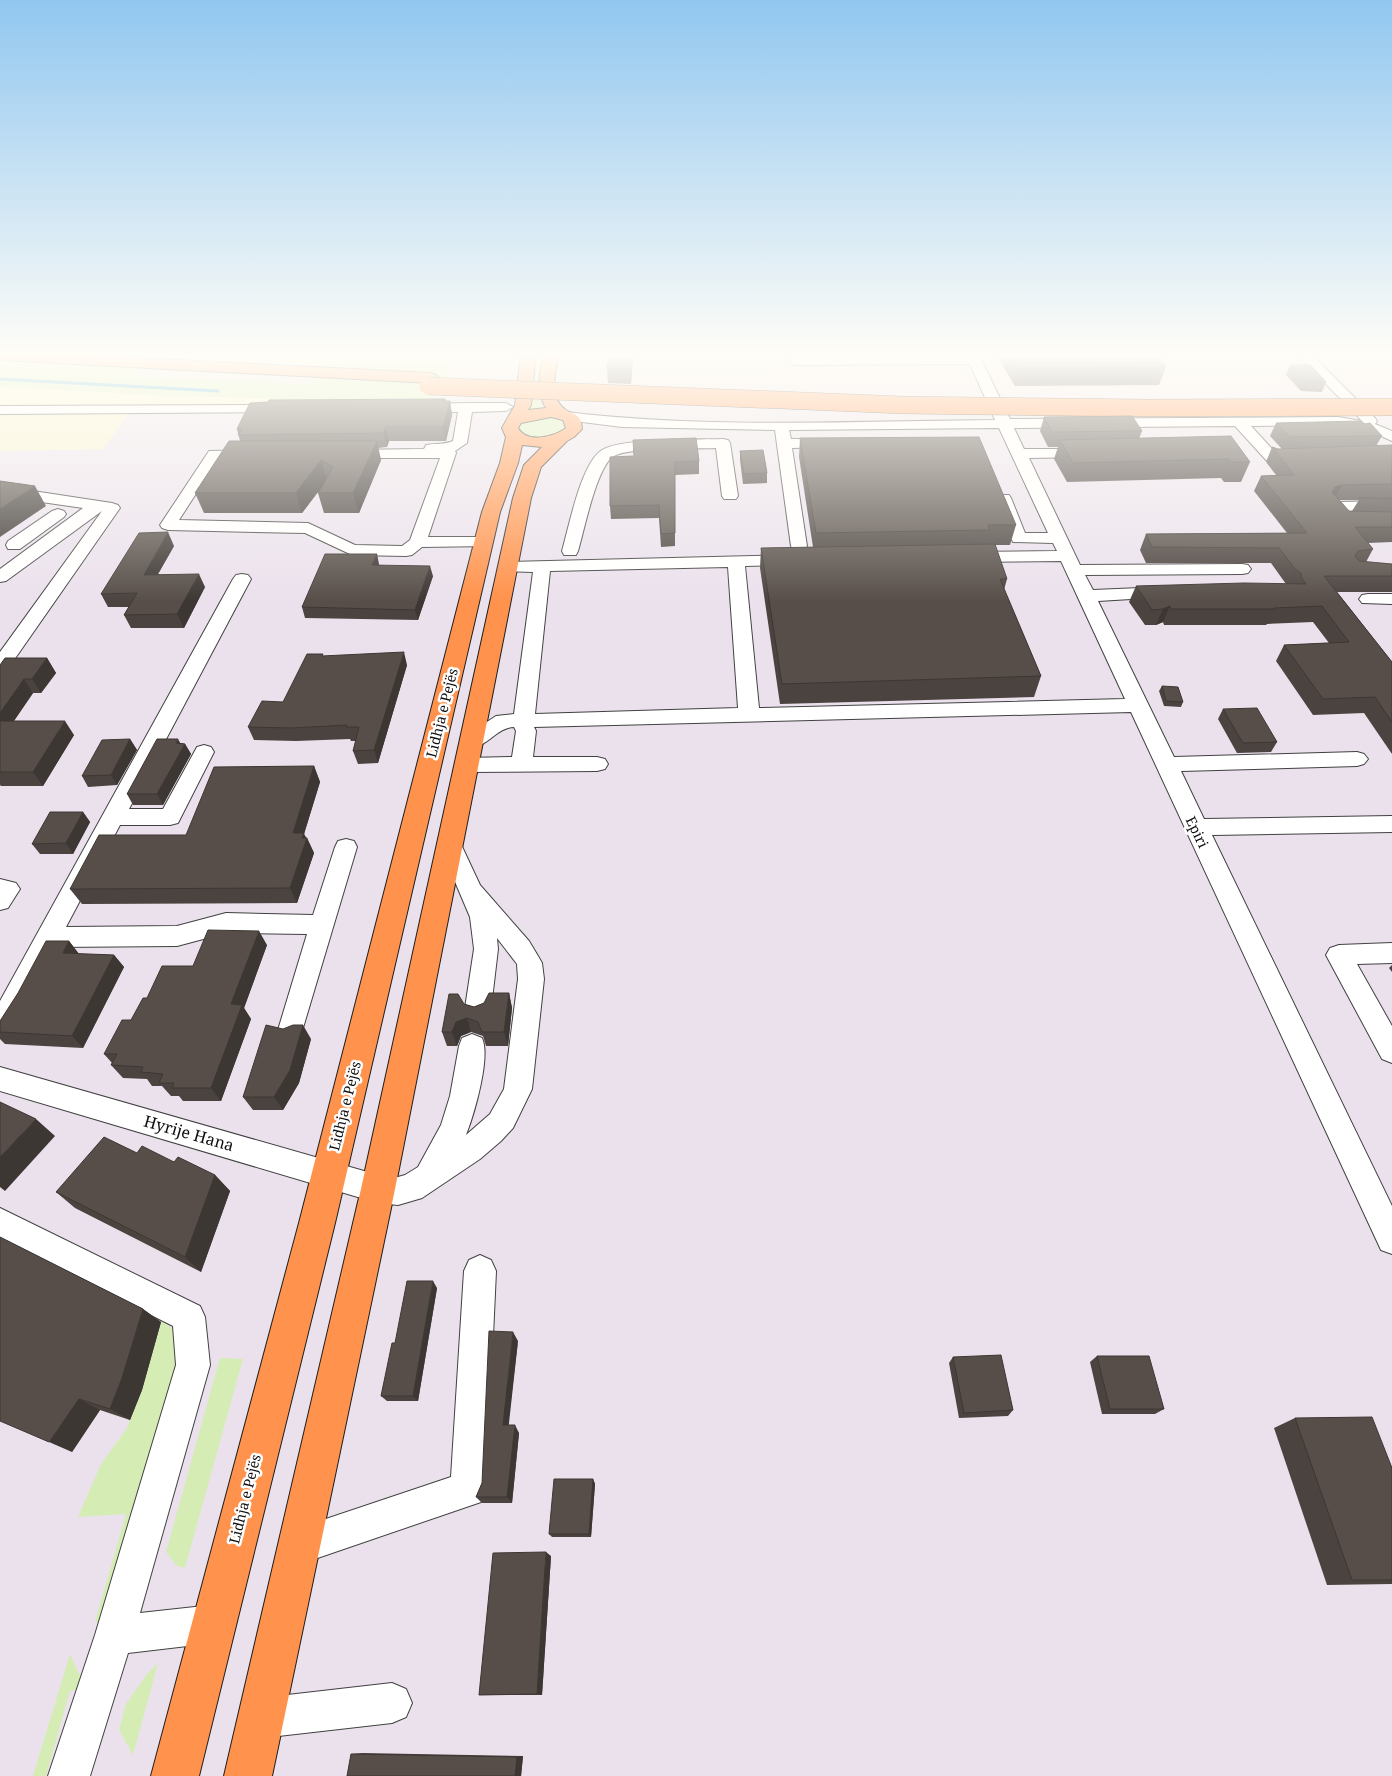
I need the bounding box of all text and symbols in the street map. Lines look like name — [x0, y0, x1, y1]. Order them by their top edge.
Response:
street label: Lidhja e Pejës — [421, 666, 462, 760]
street label: Epiri — [1182, 813, 1213, 851]
street label: Lidhja e Pejës — [324, 1059, 365, 1153]
street label: Hyrije Hana — [141, 1110, 237, 1156]
street label: Lidhja e Pejës — [224, 1452, 265, 1546]

